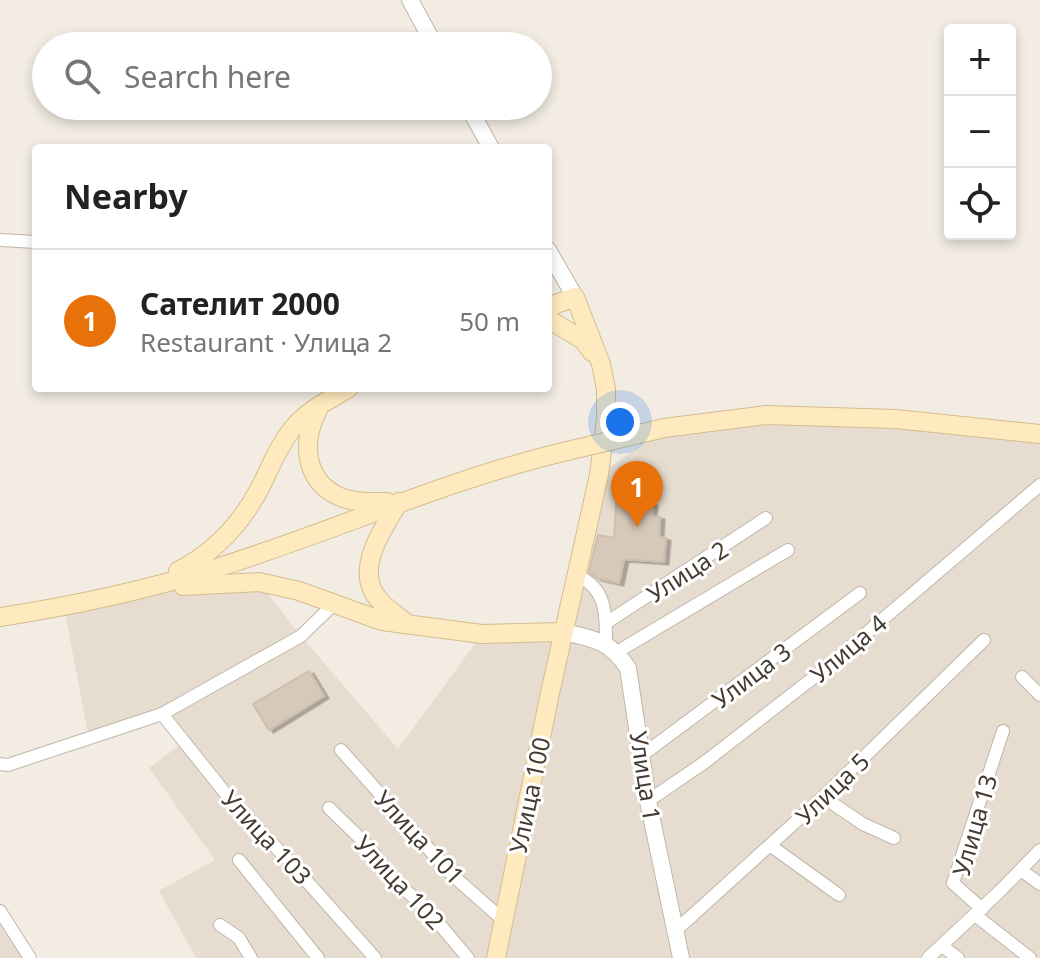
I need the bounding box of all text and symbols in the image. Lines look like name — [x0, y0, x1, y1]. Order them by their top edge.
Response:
map controls — [944, 24, 1016, 240]
button: + — [944, 24, 1016, 96]
search box — [32, 32, 552, 120]
icon: search — [60, 54, 104, 98]
text: Search here — [124, 56, 291, 97]
button: − — [944, 96, 1016, 168]
button: locate — [944, 168, 1016, 240]
text: Nearby — [64, 173, 188, 219]
text: Сателит 2000 — [140, 283, 340, 324]
text: 1 — [83, 303, 97, 339]
text: 50 m — [459, 303, 520, 339]
text: Restaurant · Улица 2 — [140, 324, 392, 360]
your location — [600, 402, 640, 442]
pin: 1 — [611, 461, 663, 527]
street label: Улица 2 — [640, 532, 734, 610]
street label: Улица 4 — [803, 606, 894, 690]
street label: Улица 3 — [705, 635, 797, 715]
street label: Улица 1 — [623, 729, 669, 823]
street label: Улица 100 — [501, 734, 557, 856]
street label: Улица 5 — [788, 745, 876, 831]
street label: Улица 13 — [944, 770, 1004, 880]
street label: Улица 103 — [215, 783, 319, 891]
street label: Улица 101 — [368, 783, 472, 891]
street label: Улица 102 — [348, 828, 452, 936]

